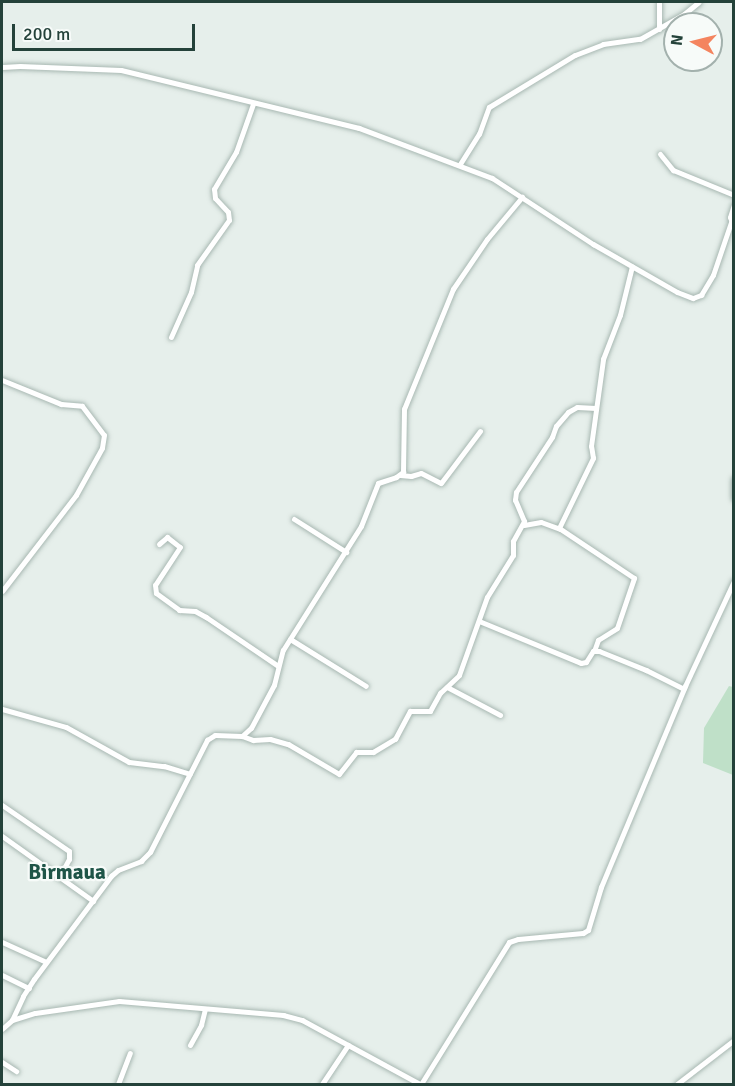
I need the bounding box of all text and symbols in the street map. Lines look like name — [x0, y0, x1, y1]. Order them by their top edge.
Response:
scale bar — [15, 12, 198, 50]
north arrow — [663, 12, 723, 72]
text: 200 m — [23, 23, 70, 45]
text: N — [667, 33, 688, 47]
district label: Birmaua — [28, 859, 106, 885]

